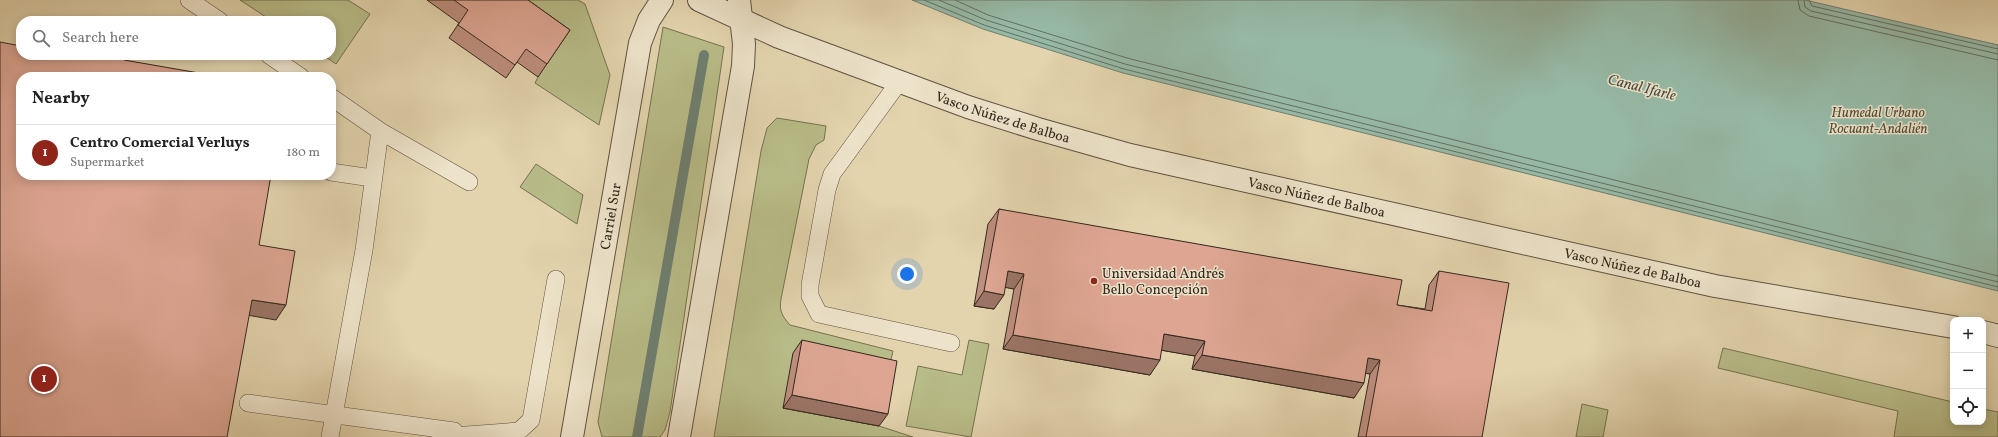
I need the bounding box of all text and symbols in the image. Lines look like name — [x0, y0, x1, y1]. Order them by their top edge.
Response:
search box — [16, 16, 336, 60]
icon: search — [30, 27, 52, 49]
text: Search here — [62, 28, 139, 49]
water label: Canal Ifarle — [1605, 70, 1678, 107]
text: Nearby — [32, 87, 90, 110]
street label: Vasco Núñez de Balboa — [932, 88, 1072, 149]
park label: Humedal Urbano Rocuant-Andalién — [1828, 104, 1928, 139]
text: Centro Comercial Verluys — [70, 133, 250, 154]
text: 1 — [42, 144, 48, 162]
text: 180 m — [286, 144, 320, 162]
text: Supermarket — [70, 154, 145, 172]
street label: Vasco Núñez de Balboa — [1246, 174, 1387, 223]
street label: Carriel Sur — [596, 182, 627, 251]
street label: Vasco Núñez de Balboa — [1562, 244, 1703, 294]
your location — [897, 264, 917, 284]
place label: Universidad Andrés Bello Concepción — [1102, 265, 1224, 300]
marker: Universidad Andrés Bello Concepción — [1089, 276, 1099, 286]
map controls — [1950, 317, 1986, 425]
button: + — [1950, 317, 1986, 353]
button: − — [1950, 353, 1986, 389]
pin: 1 — [31, 364, 57, 394]
button: locate — [1950, 389, 1986, 425]

